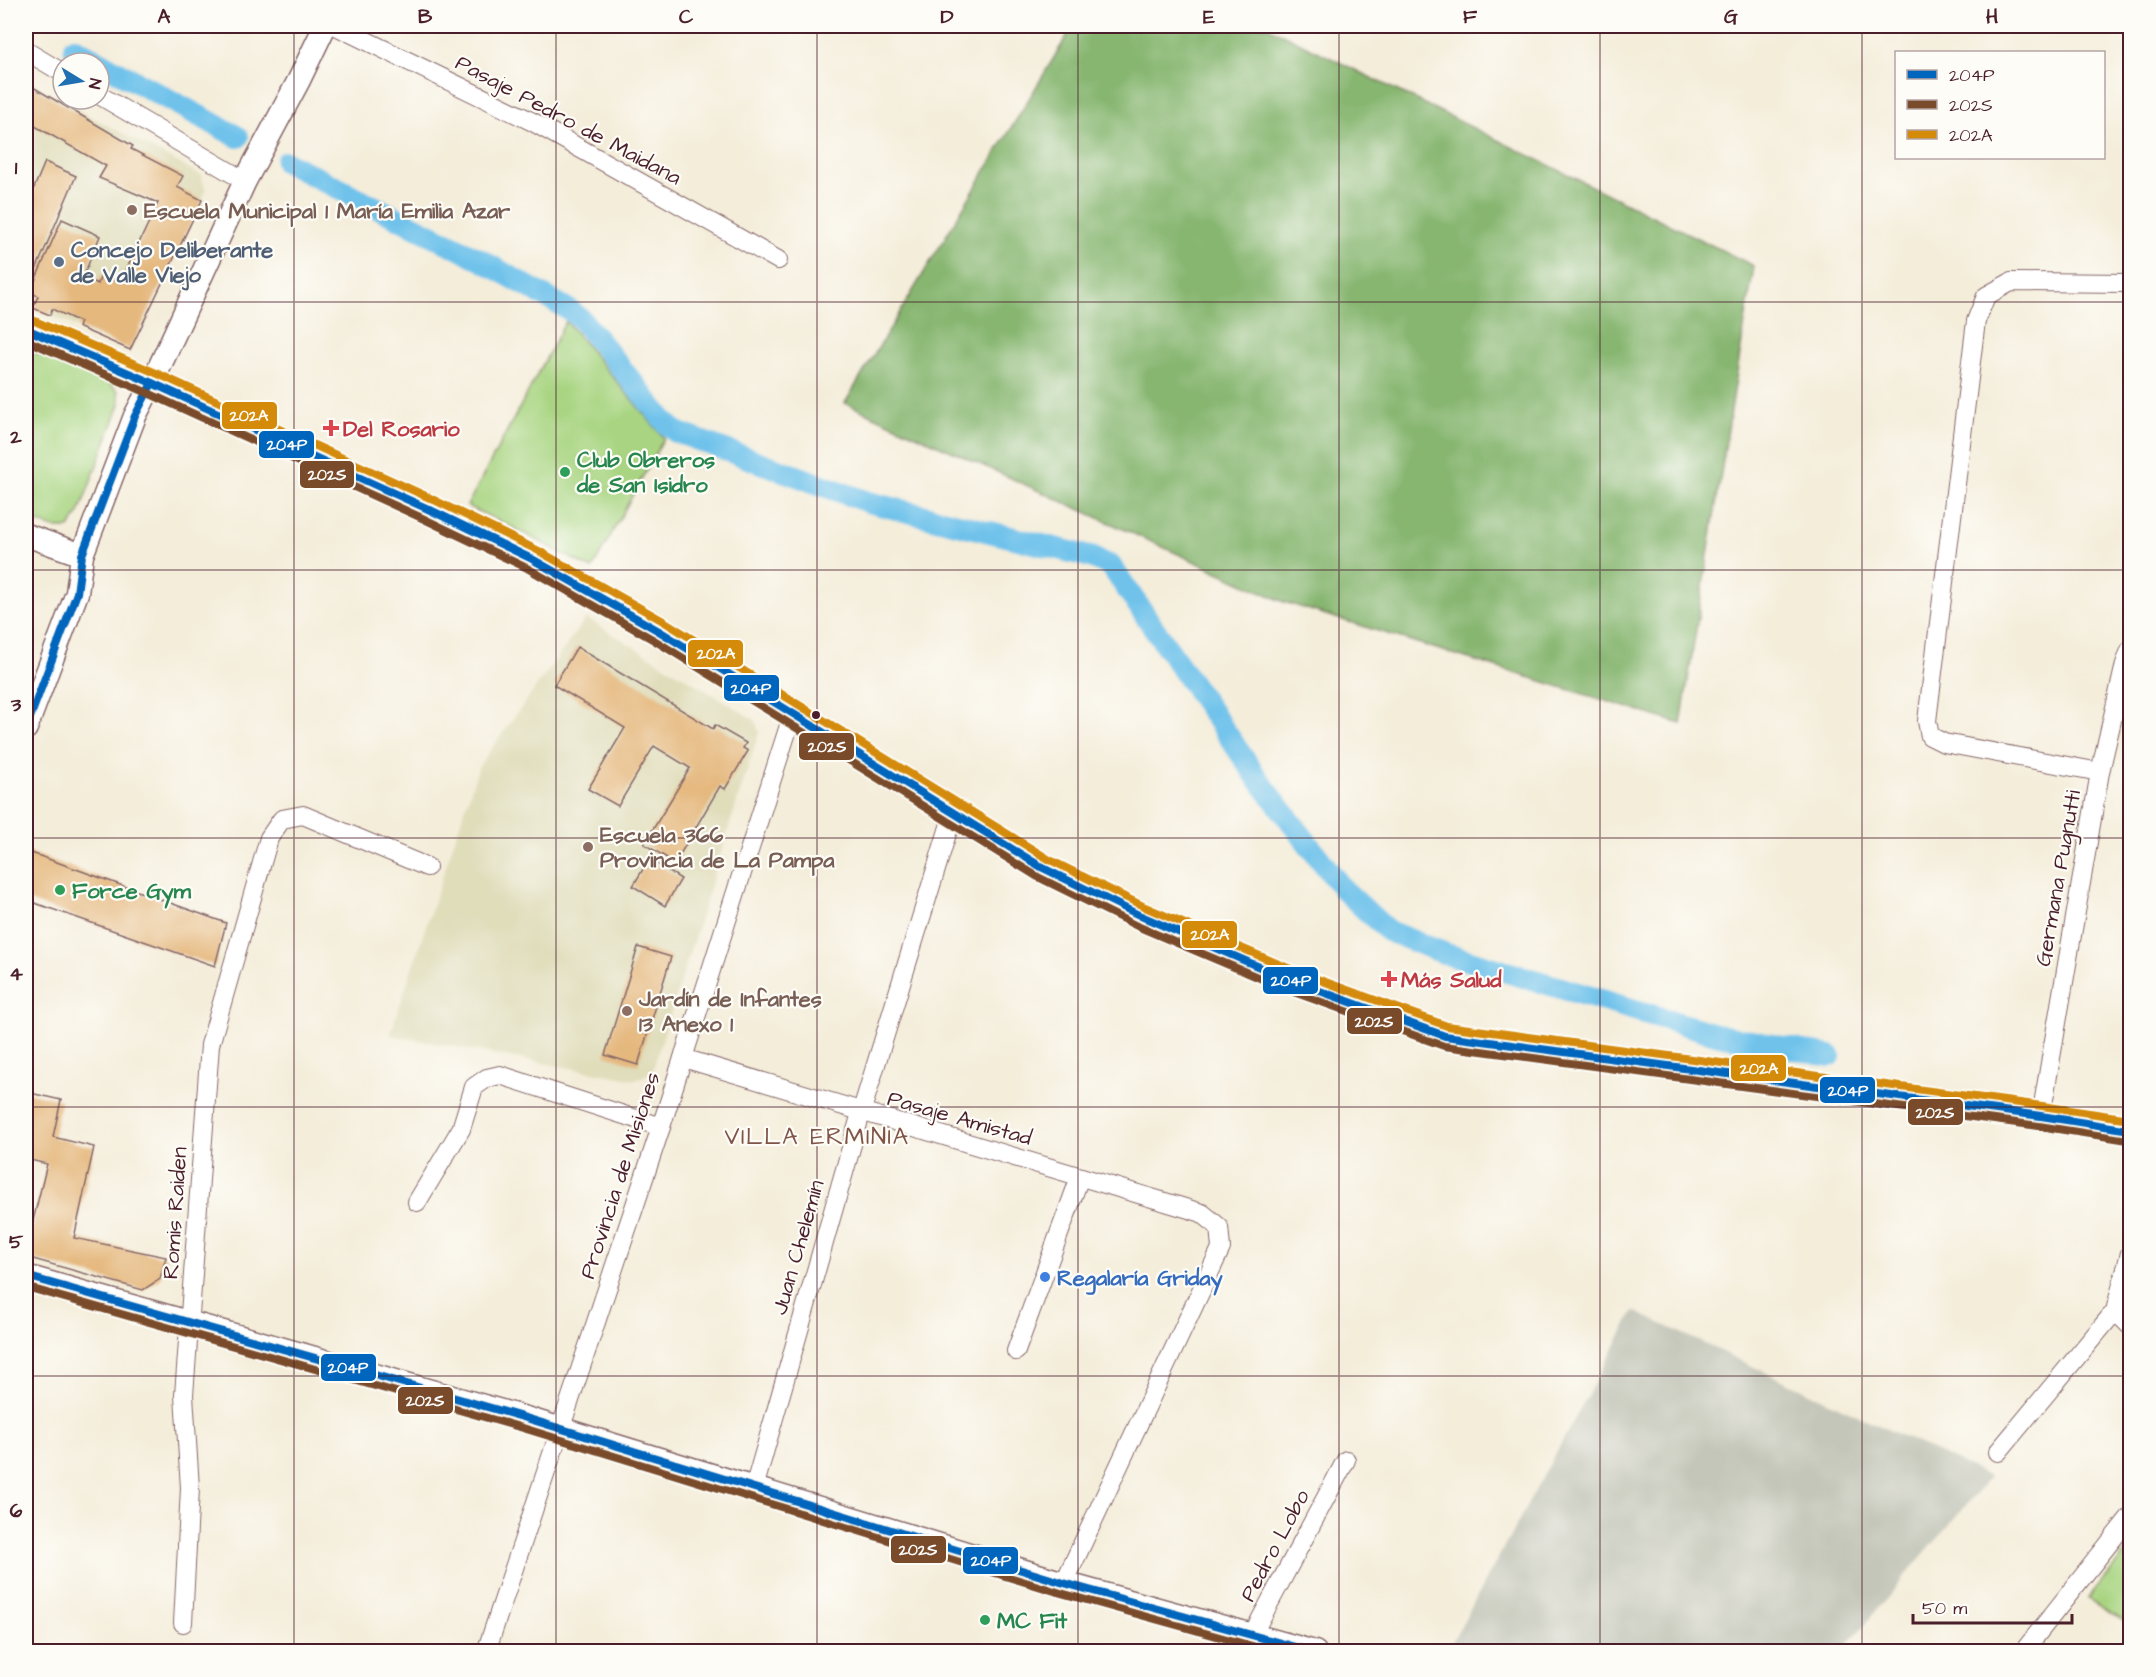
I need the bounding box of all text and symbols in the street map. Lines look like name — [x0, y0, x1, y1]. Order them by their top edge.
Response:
text: A — [158, 3, 171, 31]
text: B — [418, 3, 433, 31]
text: C — [679, 3, 694, 31]
text: D — [941, 3, 954, 31]
text: E — [1203, 3, 1215, 31]
text: F — [1463, 3, 1478, 31]
text: G — [1724, 3, 1738, 31]
text: H — [1986, 3, 1998, 31]
street label: Pasaje Pedro de Maidana — [450, 47, 687, 193]
north arrow — [51, 51, 111, 111]
legend — [1895, 51, 2105, 159]
text: 204P — [1949, 63, 1995, 88]
text: N — [83, 77, 106, 91]
text: 202S — [1949, 93, 1993, 118]
text: 202A — [1949, 123, 1993, 148]
text: 1 — [15, 154, 18, 182]
place label: Escuela Municipal 1 María Emilia Azar — [144, 196, 511, 227]
marker: Escuela Municipal 1 María Emilia Azar — [125, 203, 139, 217]
place label: Concejo Deliberante de Valle Viejo — [70, 235, 273, 291]
marker: Concejo Deliberante de Valle Viejo — [52, 255, 66, 269]
line badge: 202A — [221, 401, 278, 430]
text: 202A — [229, 405, 269, 427]
place label: Del Rosario — [343, 414, 460, 445]
marker: Del Rosario — [324, 421, 338, 435]
text: 2 — [9, 423, 22, 451]
line badge: 204P — [258, 430, 315, 459]
text: 204P — [266, 434, 308, 456]
place label: Club Obreros de San Isidro — [576, 445, 715, 501]
line badge: 202S — [299, 460, 355, 489]
text: 202S — [307, 464, 347, 486]
marker: Club Obreros de San Isidro — [558, 465, 572, 479]
line badge: 202A — [687, 639, 744, 668]
text: 202A — [696, 643, 736, 665]
line badge: 204P — [723, 674, 780, 702]
text: 204P — [730, 678, 772, 700]
text: 3 — [10, 691, 22, 719]
unlabelled marker — [810, 709, 822, 721]
line badge: 202S — [798, 732, 855, 761]
text: 202S — [807, 736, 847, 758]
street label: Germana Pugnutti — [2028, 788, 2090, 969]
place label: Escuela 366 Provincia de La Pampa — [600, 820, 835, 876]
marker: Escuela 366 Provincia de La Pampa — [581, 840, 595, 854]
place label: Force Gym — [72, 876, 192, 909]
marker: Force Gym — [53, 883, 67, 897]
line badge: 202A — [1181, 920, 1238, 949]
text: 202A — [1190, 924, 1230, 946]
text: 4 — [9, 960, 23, 988]
place label: Más Salud — [1401, 965, 1502, 996]
line badge: 204P — [1262, 966, 1319, 995]
text: 204P — [1270, 970, 1312, 992]
marker: Más Salud — [1382, 972, 1396, 986]
place label: Jardín de Infantes 13 Anexo 1 — [638, 984, 822, 1040]
marker: Jardín de Infantes 13 Anexo 1 — [620, 1004, 634, 1018]
line badge: 202S — [1346, 1007, 1403, 1035]
text: 202S — [1354, 1011, 1394, 1033]
line badge: 202A — [1730, 1054, 1787, 1082]
text: 202A — [1739, 1058, 1779, 1080]
street label: Provincia de Misiones — [572, 1068, 669, 1283]
line badge: 204P — [1819, 1076, 1876, 1104]
text: 204P — [1827, 1080, 1869, 1102]
street label: Pasaje Amistad — [884, 1083, 1035, 1154]
line badge: 202S — [1907, 1098, 1964, 1126]
text: 202S — [1915, 1102, 1955, 1124]
district label: VILLA ERMINIA — [724, 1120, 910, 1154]
street label: Romis Raiden — [155, 1146, 196, 1280]
street label: Juan Chelemín — [764, 1176, 833, 1319]
text: 5 — [9, 1228, 24, 1256]
place label: Regalaría Griday — [1057, 1263, 1223, 1296]
marker: Regalaría Griday — [1038, 1270, 1052, 1284]
line badge: 204P — [320, 1353, 377, 1382]
text: 204P — [327, 1357, 369, 1379]
line badge: 202S — [397, 1386, 454, 1415]
text: 202S — [405, 1390, 445, 1412]
street label: Pedro Lobo — [1233, 1484, 1318, 1607]
text: 6 — [10, 1497, 23, 1525]
line badge: 202S — [890, 1535, 947, 1564]
text: 202S — [898, 1539, 938, 1561]
line badge: 204P — [962, 1546, 1019, 1575]
text: 204P — [970, 1550, 1012, 1572]
scale bar — [1913, 1587, 2072, 1625]
text: 50 m — [1922, 1596, 1967, 1621]
place label: MC Fit — [997, 1606, 1068, 1637]
marker: MC Fit — [978, 1613, 992, 1627]

